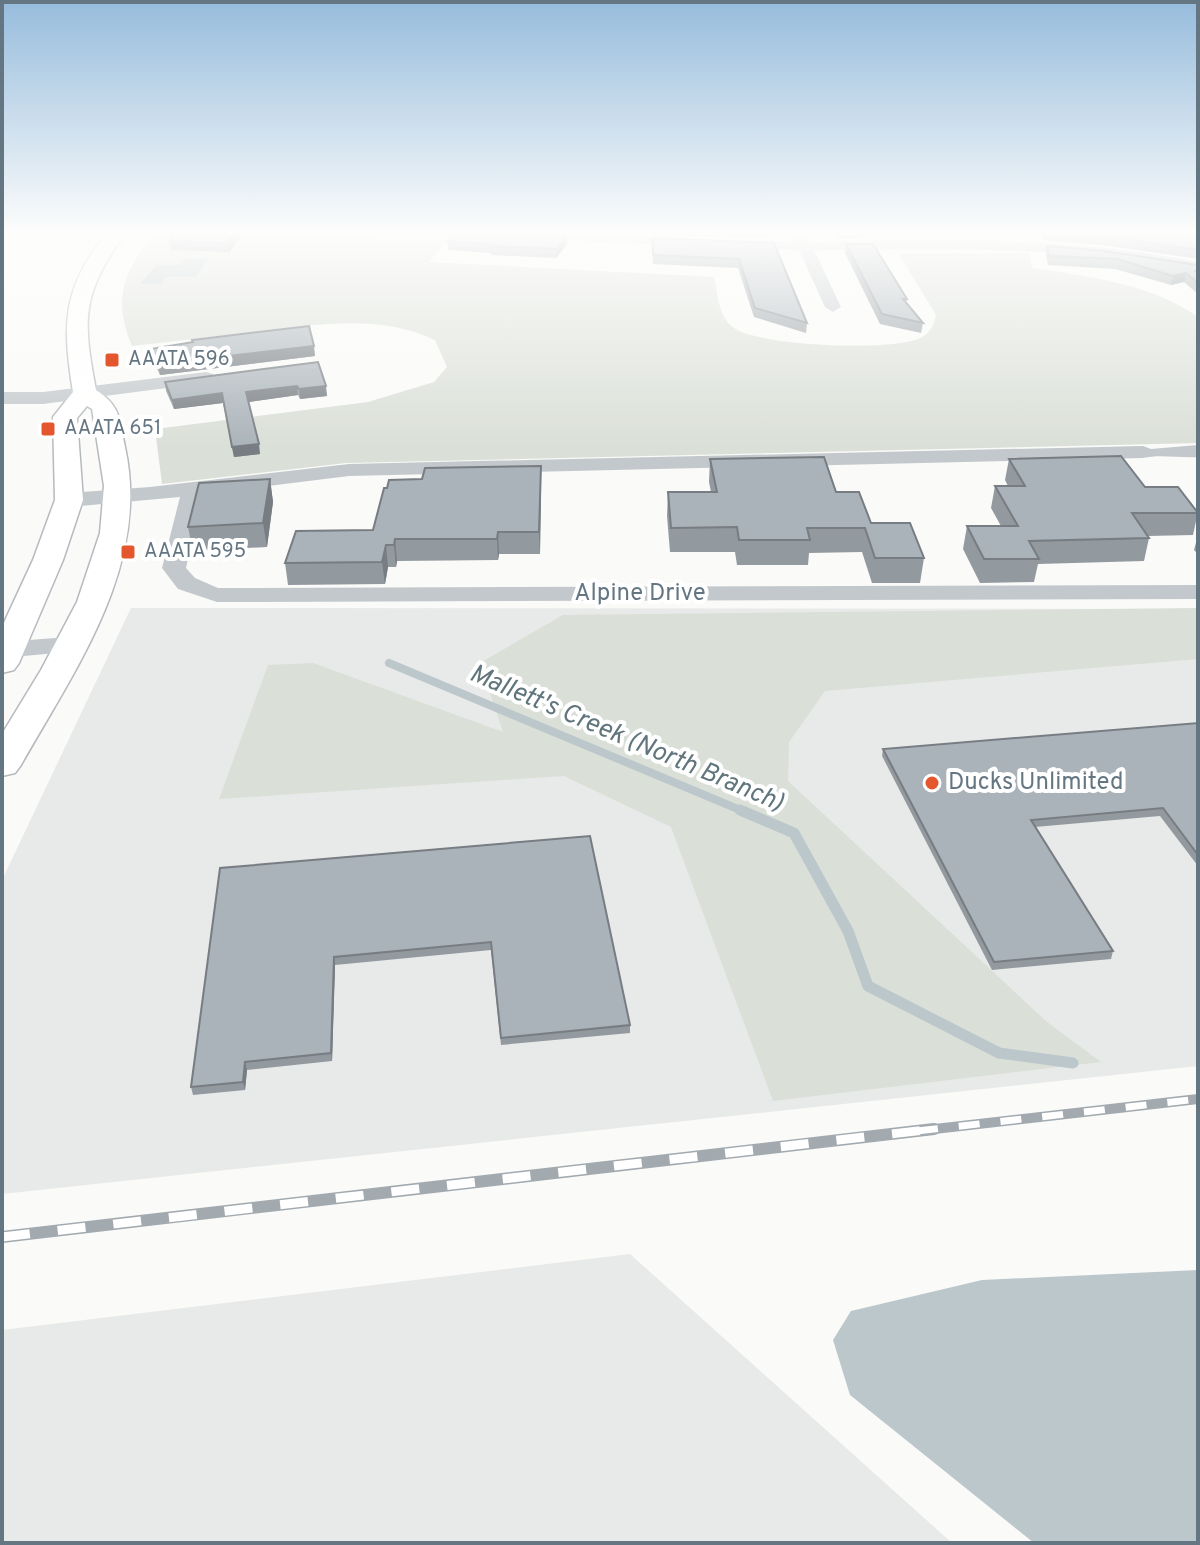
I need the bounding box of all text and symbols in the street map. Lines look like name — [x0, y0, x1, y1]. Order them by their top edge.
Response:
place label: AAATA 596 — [128, 347, 230, 373]
marker: AAATA 596 — [103, 351, 121, 369]
place label: AAATA 651 — [64, 416, 161, 442]
marker: AAATA 651 — [39, 420, 57, 438]
place label: AAATA 595 — [144, 539, 246, 565]
marker: AAATA 595 — [119, 543, 137, 561]
street label: Alpine Drive — [574, 579, 706, 609]
water label: Mallett's Creek (North Branch) — [464, 658, 788, 820]
place label: Ducks Unlimited — [948, 768, 1123, 798]
marker: Ducks Unlimited — [923, 774, 941, 792]

